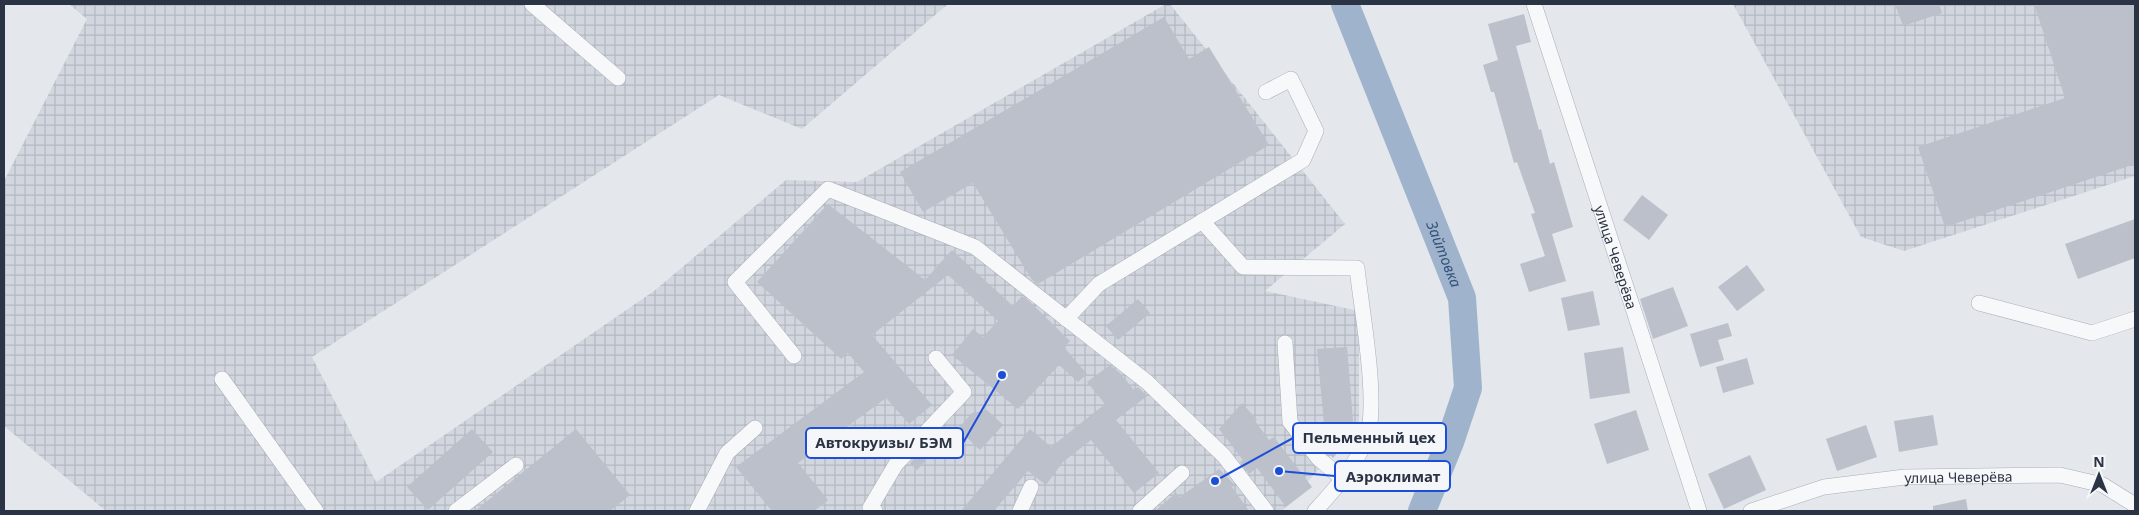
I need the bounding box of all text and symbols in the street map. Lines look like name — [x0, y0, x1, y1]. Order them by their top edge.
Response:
street label: улица Чеверёва — [1591, 203, 1642, 311]
water label: Зайтовка — [1422, 217, 1467, 291]
callout: Пельменный цех — [1293, 423, 1446, 453]
text: Пельменный цех — [1302, 427, 1436, 447]
callout: Автокруизы/ БЭМ — [806, 428, 963, 458]
text: Автокруизы/ БЭМ — [815, 432, 953, 452]
north arrow — [2074, 450, 2124, 500]
text: N — [2093, 452, 2105, 471]
callout: Аэроклимат — [1335, 461, 1450, 491]
text: Аэроклимат — [1346, 466, 1441, 486]
street label: улица Чеверёва — [1904, 466, 2013, 487]

